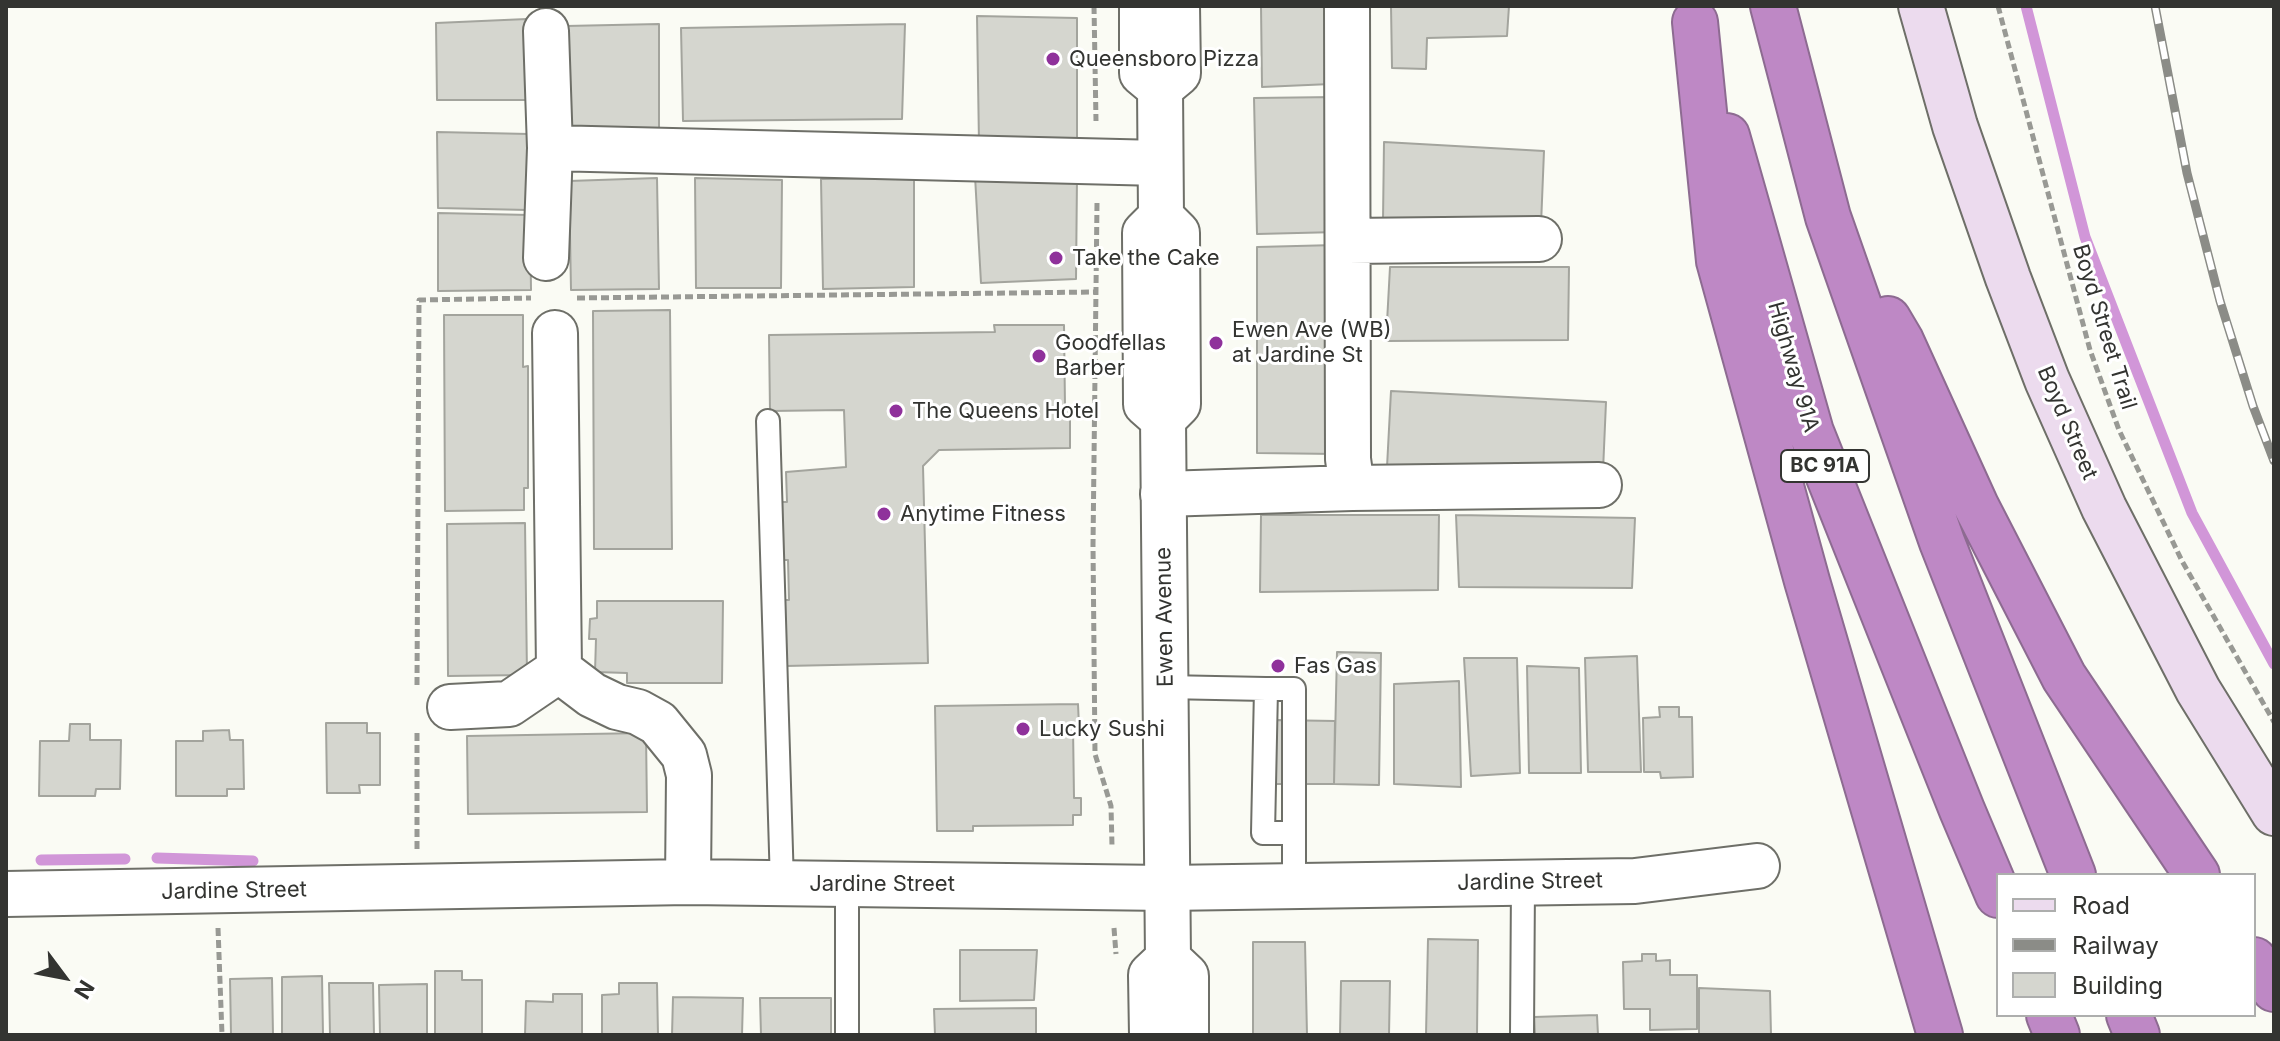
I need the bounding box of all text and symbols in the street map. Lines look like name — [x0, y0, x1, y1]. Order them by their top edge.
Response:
place label: Queensboro Pizza — [1069, 46, 1259, 72]
marker: Queensboro Pizza — [1044, 50, 1062, 68]
street label: Boyd Street Trail — [2066, 241, 2142, 413]
place label: Take the Cake — [1072, 245, 1220, 271]
marker: Take the Cake — [1047, 249, 1065, 267]
street label: Highway 91A — [1762, 299, 1824, 435]
place label: Ewen Ave (WB) at Jardine St — [1232, 317, 1392, 368]
place label: Goodfellas Barber — [1055, 330, 1166, 382]
marker: Ewen Ave (WB) at Jardine St — [1207, 334, 1225, 352]
marker: Goodfellas Barber — [1030, 347, 1048, 365]
street label: Boyd Street — [2031, 362, 2103, 484]
place label: The Queens Hotel — [912, 398, 1099, 424]
marker: The Queens Hotel — [887, 402, 905, 420]
road number: BC 91A — [1781, 450, 1869, 482]
place label: Anytime Fitness — [900, 501, 1066, 527]
marker: Anytime Fitness — [875, 505, 893, 523]
street label: Ewen Avenue — [1151, 547, 1179, 687]
place label: Fas Gas — [1294, 653, 1377, 679]
marker: Fas Gas — [1269, 657, 1287, 675]
place label: Lucky Sushi — [1039, 716, 1165, 742]
marker: Lucky Sushi — [1014, 720, 1032, 738]
street label: Jardine Street — [1457, 868, 1603, 896]
street label: Jardine Street — [809, 871, 955, 897]
legend — [1996, 873, 2256, 1017]
street label: Jardine Street — [161, 877, 307, 905]
text: Road — [2072, 891, 2130, 920]
text: Railway — [2072, 931, 2159, 960]
north arrow — [24, 937, 104, 1017]
text: Building — [2072, 971, 2163, 1000]
text: N — [69, 976, 100, 1004]

